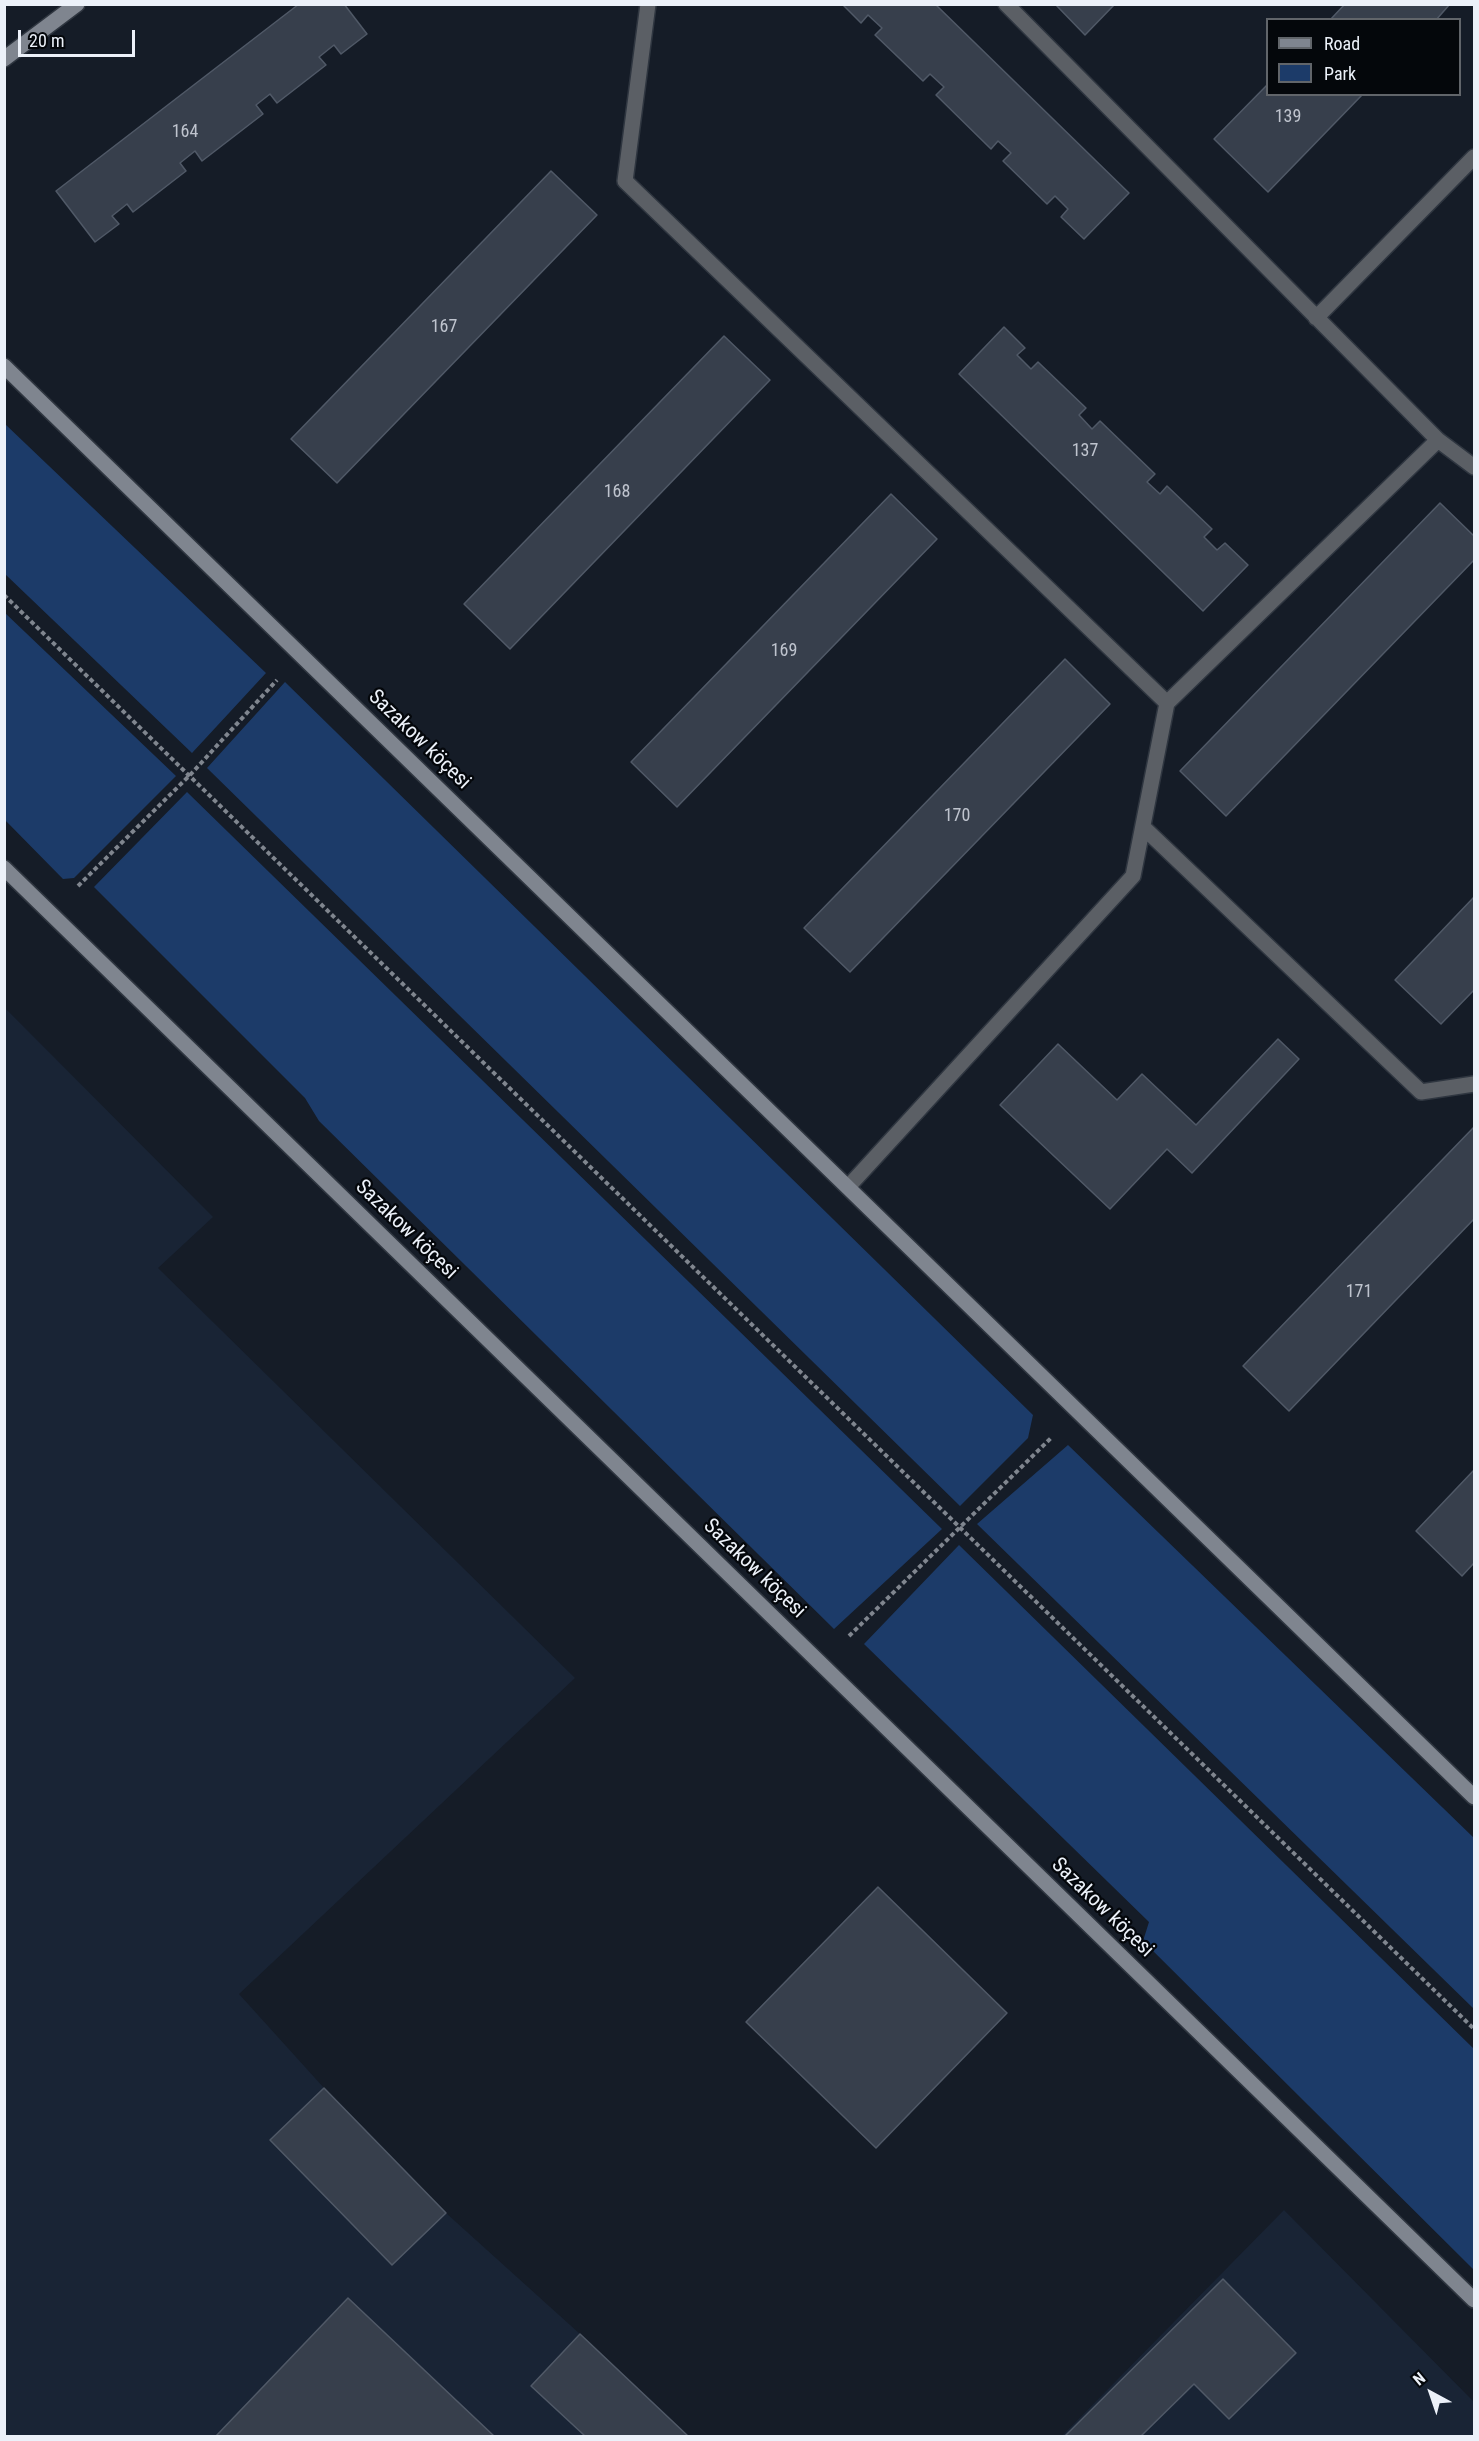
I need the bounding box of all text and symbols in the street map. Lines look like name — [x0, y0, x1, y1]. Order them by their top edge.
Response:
scale bar — [21, 18, 138, 56]
legend — [1266, 18, 1461, 96]
text: 20 m — [29, 30, 64, 51]
text: Road — [1324, 33, 1360, 54]
text: Park — [1324, 63, 1356, 84]
house number: 139 — [1275, 106, 1301, 128]
house number: 164 — [172, 121, 198, 143]
house number: 167 — [431, 316, 457, 338]
house number: 137 — [1072, 440, 1098, 462]
house number: 168 — [604, 481, 630, 503]
house number: 169 — [771, 640, 797, 662]
street label: Sazakow köçesi — [363, 685, 475, 795]
house number: 170 — [944, 805, 970, 827]
street label: Sazakow köçesi — [350, 1175, 462, 1285]
house number: 171 — [1346, 1281, 1372, 1303]
street label: Sazakow köçesi — [698, 1514, 810, 1624]
street label: Sazakow köçesi — [1046, 1853, 1158, 1963]
north arrow — [1401, 2363, 1461, 2423]
text: N — [1409, 2368, 1429, 2389]

